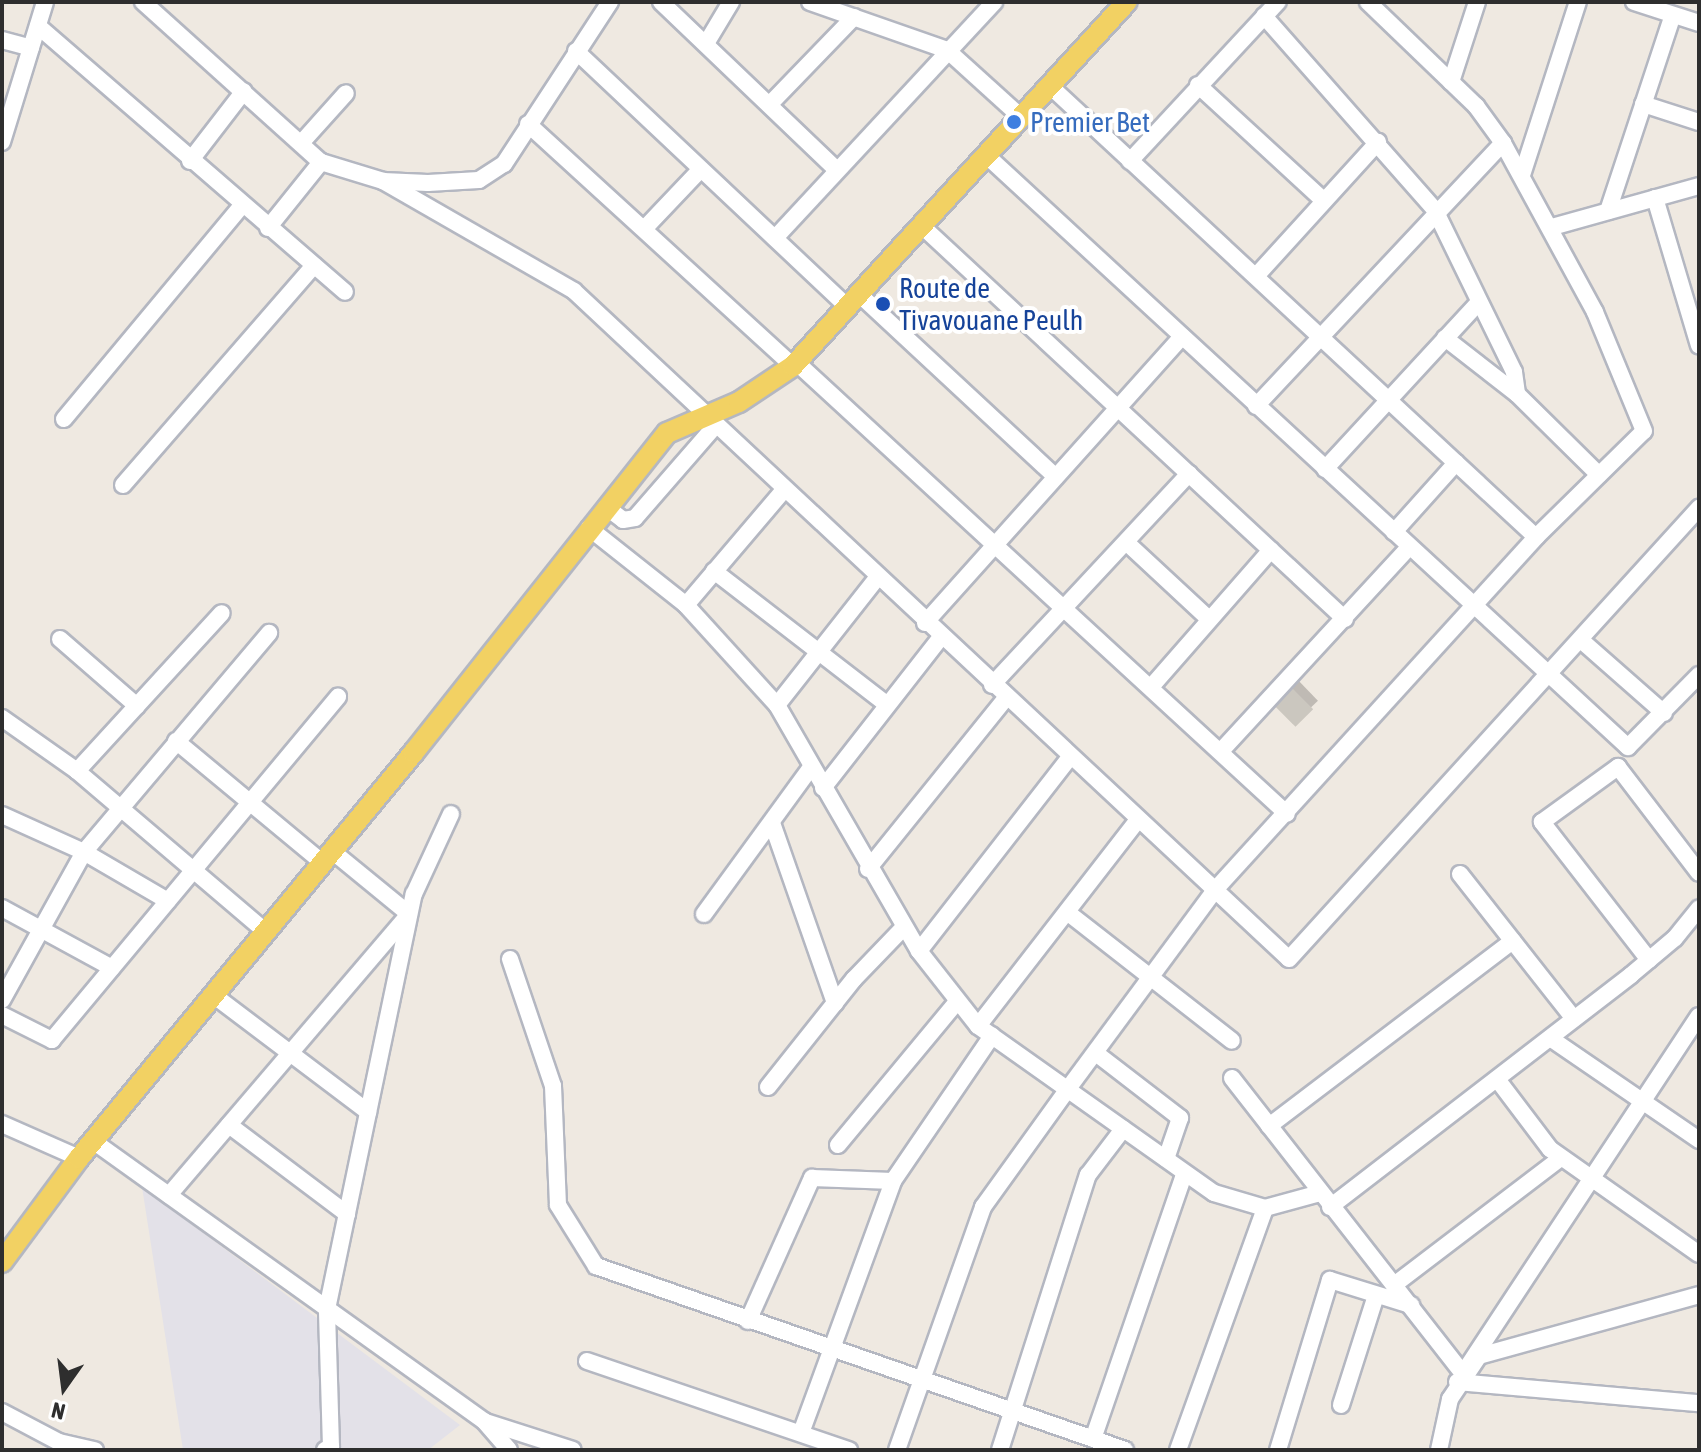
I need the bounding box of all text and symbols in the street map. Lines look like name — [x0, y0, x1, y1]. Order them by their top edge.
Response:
place label: Premier Bet — [1030, 105, 1150, 139]
marker: Premier Bet — [1005, 113, 1023, 131]
place label: Route de Tivavouane Peulh — [899, 271, 1083, 337]
marker: Route de Tivavouane Peulh — [874, 295, 892, 313]
north arrow — [24, 1348, 104, 1428]
text: N — [49, 1397, 68, 1425]

